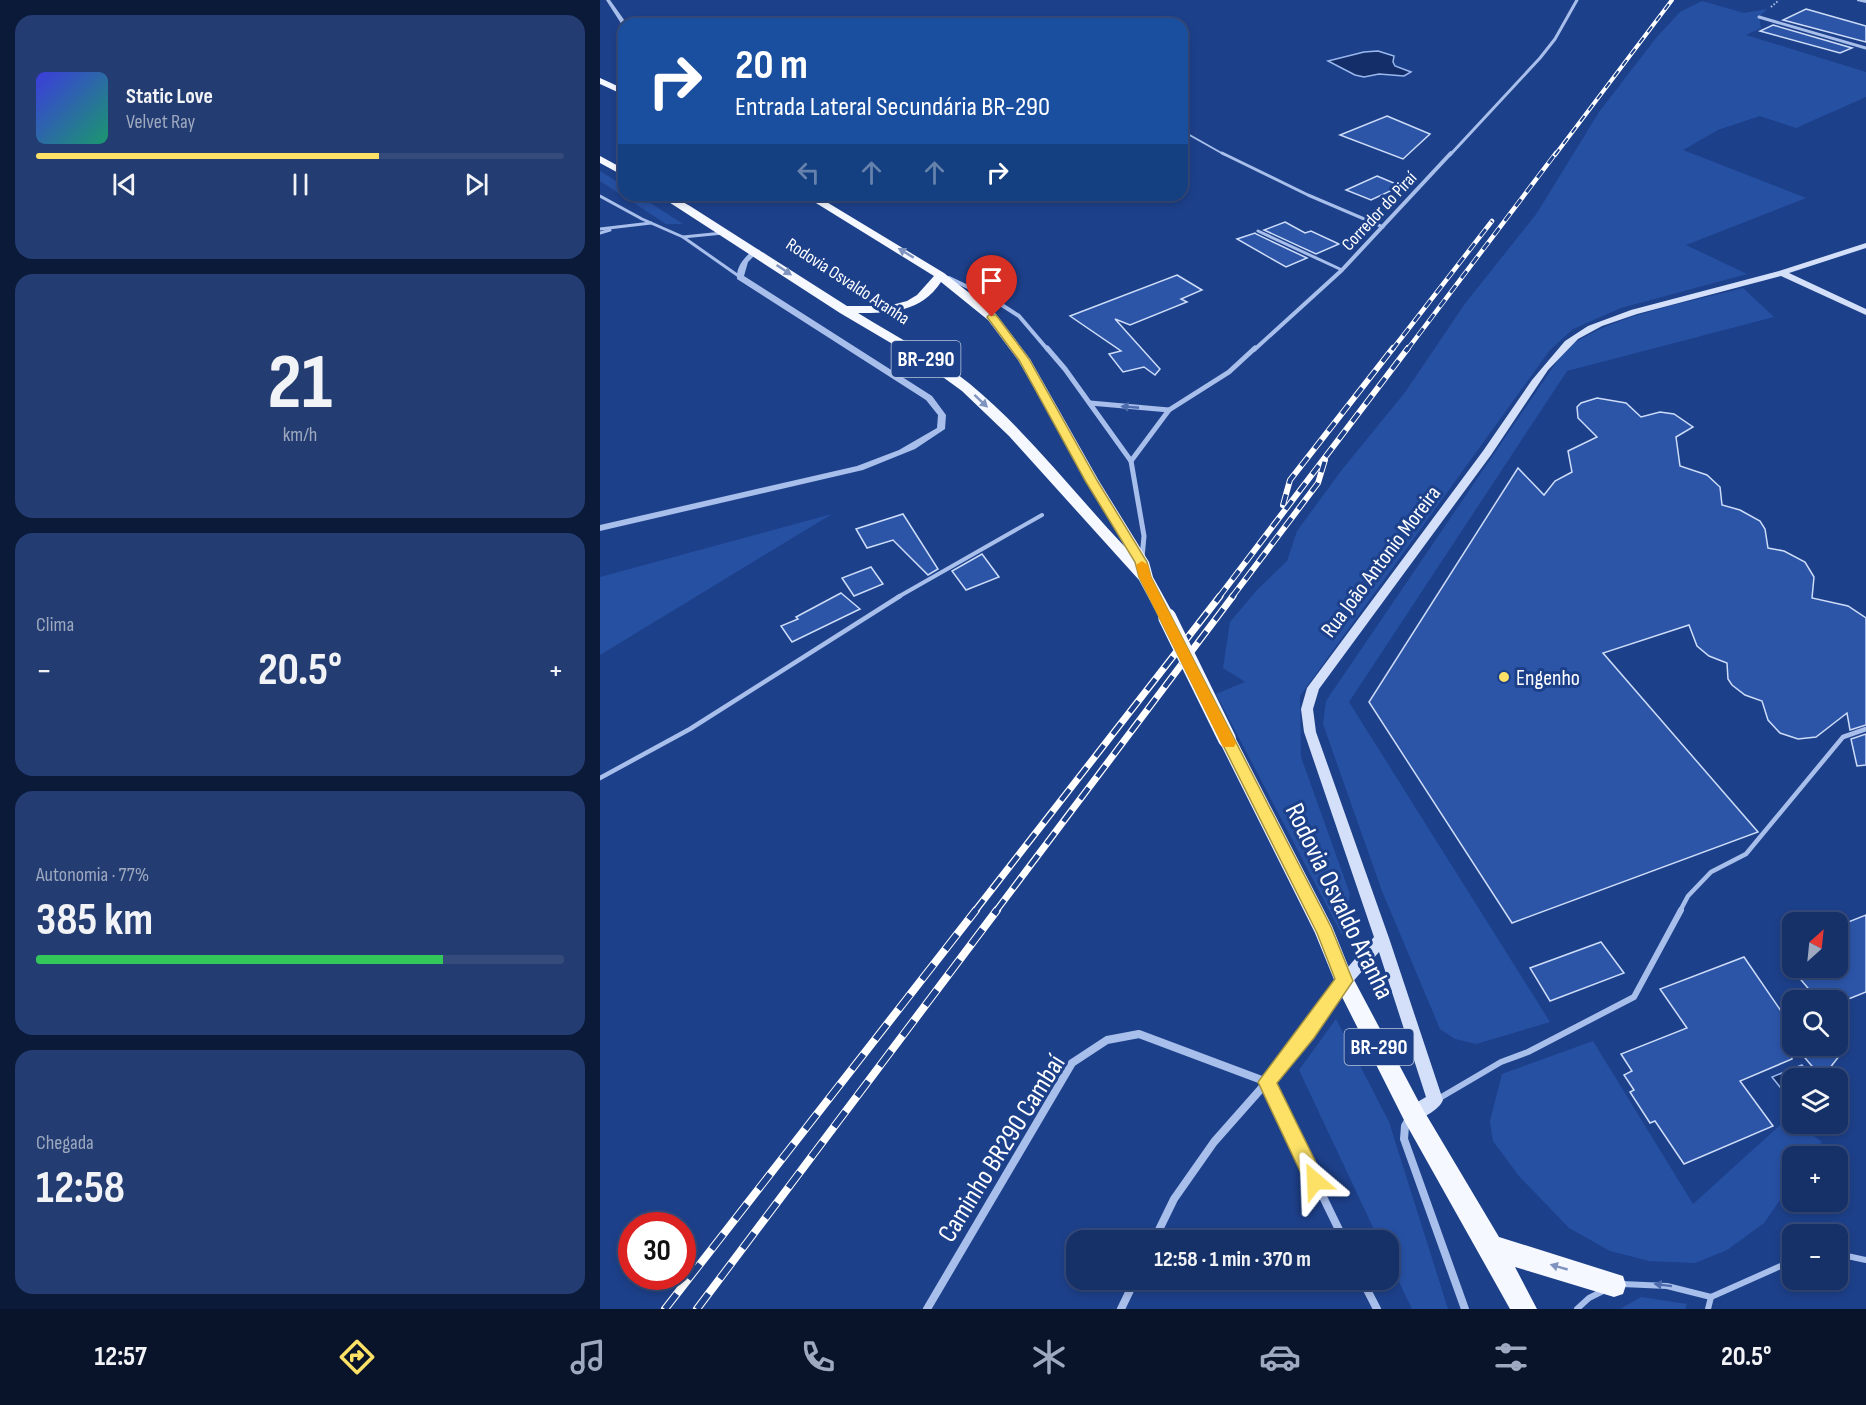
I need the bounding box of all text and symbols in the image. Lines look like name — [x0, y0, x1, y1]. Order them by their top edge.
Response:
text: 20 m — [735, 40, 808, 91]
icon: right — [636, 42, 714, 120]
text: Static Love — [126, 83, 213, 110]
text: Entrada Lateral Secundária BR-290 — [735, 91, 1050, 123]
text: Velvet Ray — [126, 110, 195, 134]
icon: left — [792, 156, 825, 189]
icon: ahead — [855, 156, 888, 189]
icon: ahead — [918, 156, 951, 189]
icon: right — [981, 156, 1014, 189]
street label: Corredor do Piraí — [1337, 167, 1422, 255]
icon: previous — [108, 168, 141, 201]
icon: pause — [284, 168, 317, 201]
icon: next — [460, 168, 493, 201]
street label: Rodovia Osvaldo Aranha — [782, 234, 913, 329]
one-way arrow — [898, 248, 914, 259]
pin — [966, 255, 1017, 317]
one-way arrow — [776, 264, 792, 275]
icon: arrive — [975, 264, 1008, 297]
text: 21 — [268, 337, 332, 430]
road number: BR-290 — [892, 341, 960, 377]
one-way arrow — [973, 394, 988, 407]
one-way arrow — [1120, 402, 1139, 412]
text: km/h — [283, 423, 317, 447]
street label: Rua João Antonio Moreira — [1315, 481, 1447, 643]
text: Clima — [36, 613, 74, 637]
text: 20.5° — [258, 643, 342, 698]
text: − — [36, 651, 52, 691]
text: + — [548, 651, 564, 691]
place label: Engenho — [1516, 665, 1580, 692]
marker: Engenho — [1497, 670, 1511, 684]
street label: Rodovia Osvaldo Aranha — [1278, 798, 1400, 1005]
text: Autonomia · 77% — [36, 863, 149, 887]
text: 385 km — [36, 893, 153, 948]
north arrow — [1782, 912, 1848, 978]
map controls — [1782, 912, 1848, 1290]
button: search — [1782, 990, 1848, 1056]
road number: BR-290 — [1344, 1029, 1414, 1065]
street label: Caminho BR290 Cambaí — [931, 1049, 1072, 1248]
button: layers — [1782, 1068, 1848, 1134]
text: Chegada — [36, 1131, 94, 1155]
button: + — [1782, 1146, 1848, 1212]
position arrow — [1283, 1149, 1347, 1213]
text: 12:58 — [36, 1161, 125, 1216]
speed limit sign: 30 — [618, 1212, 696, 1290]
button: − — [1782, 1224, 1848, 1290]
text: 12:58 · 1 min · 370 m — [1154, 1246, 1311, 1273]
one-way arrow — [1549, 1262, 1567, 1271]
one-way arrow — [1653, 1280, 1672, 1290]
icon: directions — [336, 1336, 378, 1378]
icon: music — [567, 1336, 609, 1378]
icon: phone — [797, 1336, 839, 1378]
icon: climate — [1028, 1336, 1070, 1378]
icon: car — [1259, 1336, 1301, 1378]
icon: filters — [1490, 1336, 1532, 1378]
text: 12:57 — [94, 1341, 147, 1373]
text: 20.5° — [1721, 1341, 1772, 1373]

